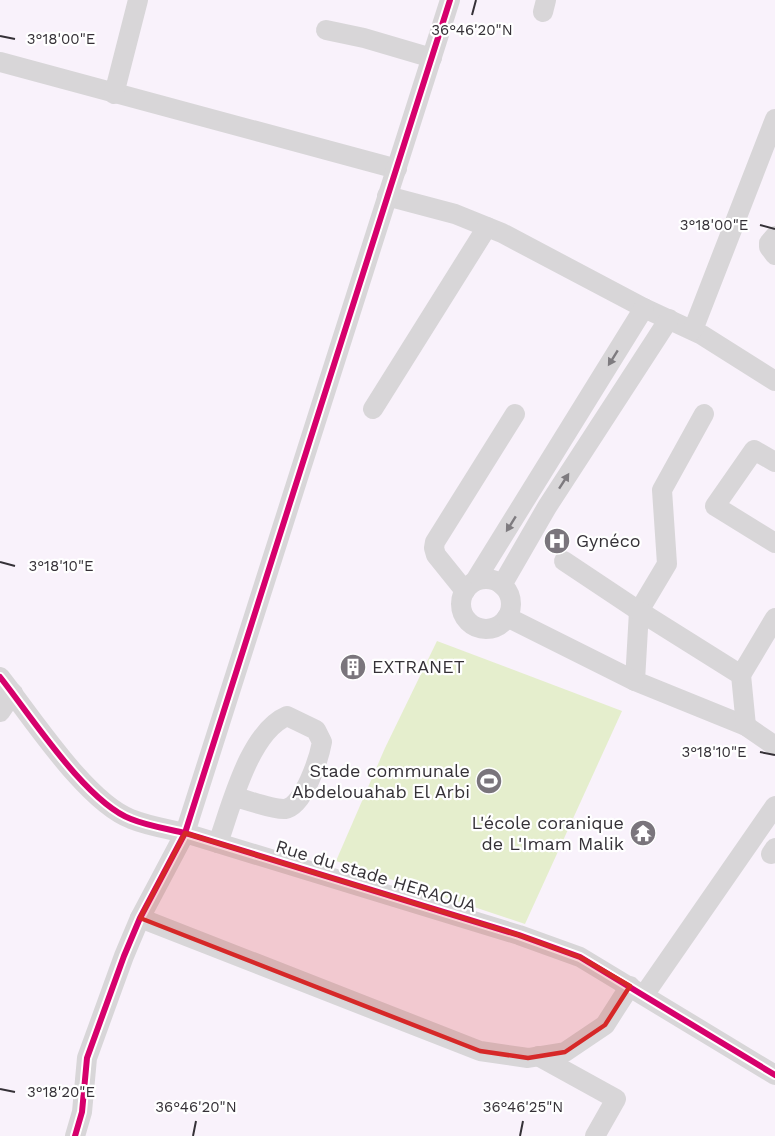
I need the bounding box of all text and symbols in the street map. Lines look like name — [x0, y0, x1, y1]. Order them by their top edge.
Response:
text: 36°46'20"N — [431, 21, 513, 39]
text: 3°18'00"E — [27, 30, 95, 48]
text: 3°18'00"E — [680, 216, 748, 234]
one-way arrow — [608, 350, 619, 366]
one-way arrow — [559, 473, 570, 489]
one-way arrow — [506, 515, 517, 532]
hospital icon: Gynéco — [542, 526, 572, 556]
place label: Gynéco — [576, 530, 641, 551]
text: 3°18'10"E — [28, 557, 94, 575]
building icon: EXTRANET — [338, 652, 368, 682]
place label: EXTRANET — [372, 656, 465, 677]
text: 3°18'10"E — [681, 743, 747, 761]
place label: Stade communale Abdelouahab El Arbi — [292, 760, 470, 802]
sports icon: Stade communale Abdelouahab El Arbi — [474, 766, 504, 796]
place label: L'école coranique de L'Imam Malik — [471, 812, 624, 854]
temple icon: L'école coranique de L'Imam Malik — [628, 818, 658, 848]
street label: Rue du stade HERAOUA — [273, 835, 479, 916]
text: 3°18'20"E — [27, 1083, 95, 1101]
text: 36°46'20"N — [155, 1098, 237, 1116]
text: 36°46'25"N — [483, 1098, 563, 1116]

